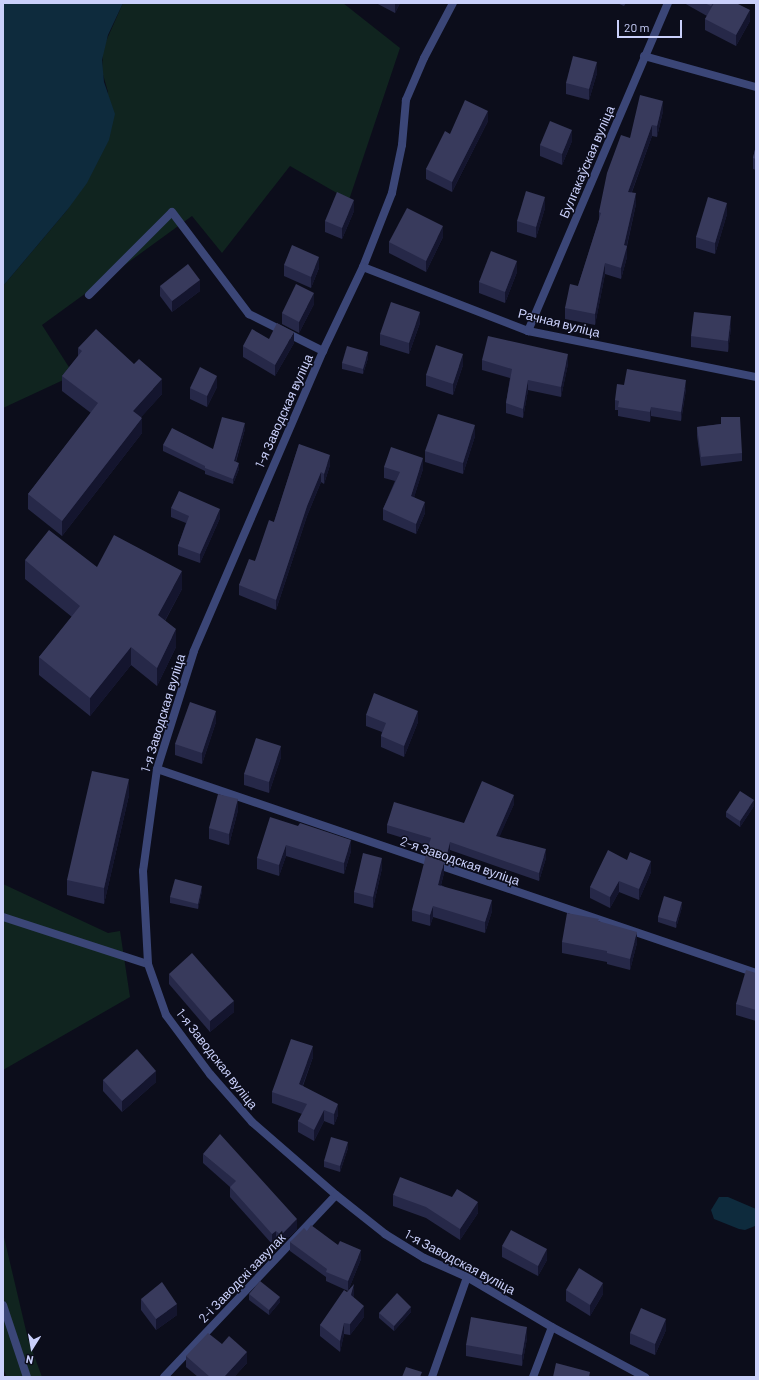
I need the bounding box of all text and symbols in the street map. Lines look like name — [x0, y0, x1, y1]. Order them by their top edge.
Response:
scale bar — [619, 12, 684, 38]
text: 20 m — [624, 20, 650, 34]
street label: Булгакаўская вуліца — [556, 103, 618, 221]
street label: Рачная вуліца — [516, 305, 602, 341]
street label: 1-я Заводская вуліца — [252, 352, 316, 470]
street label: 1-я Заводская вуліца — [138, 652, 188, 774]
street label: 2-я Заводская вуліца — [398, 833, 522, 889]
street label: 1-я Заводская вуліца — [173, 1006, 261, 1112]
street label: 1-я Заводская вуліца — [402, 1226, 518, 1298]
street label: 2-і Заводскі завулак — [195, 1230, 289, 1326]
north arrow — [12, 1328, 52, 1368]
text: N — [25, 1353, 34, 1367]

